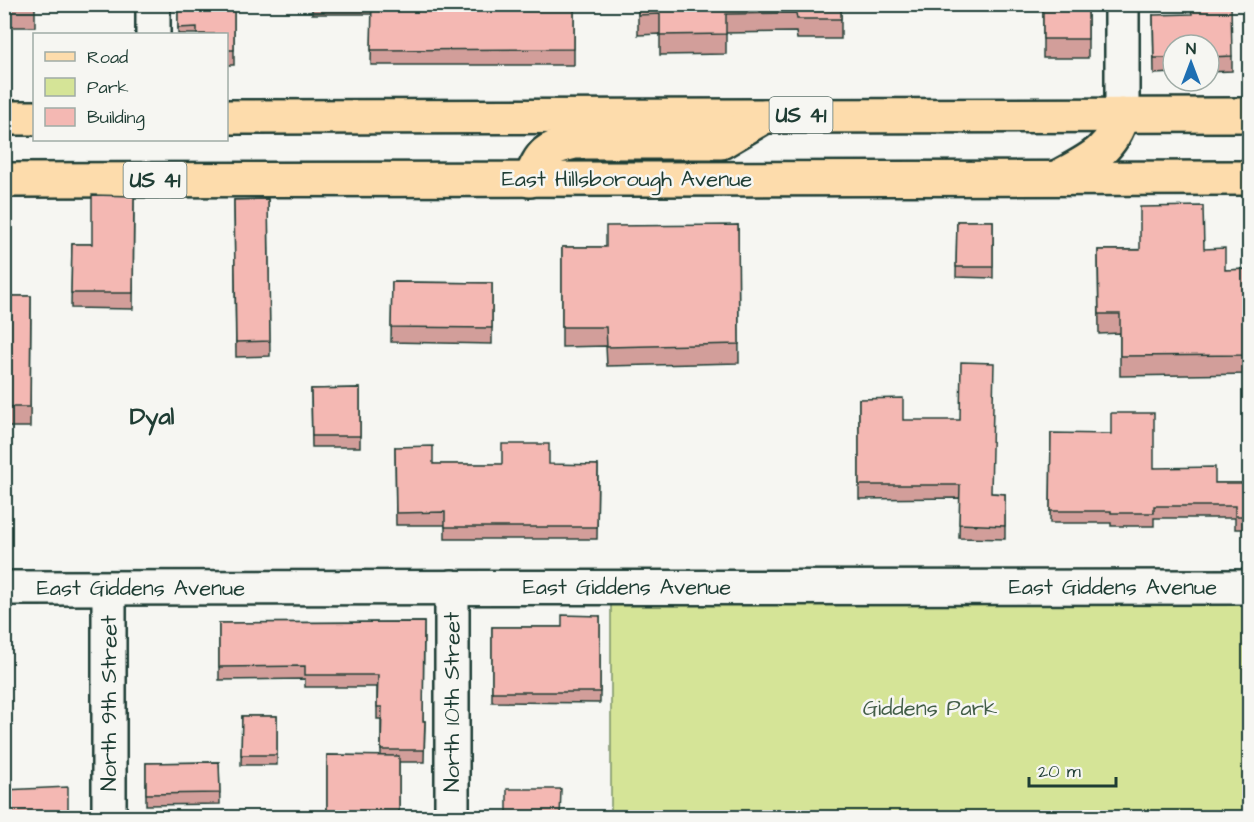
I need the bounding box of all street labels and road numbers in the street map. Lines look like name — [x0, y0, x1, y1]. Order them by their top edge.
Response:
road number: US 41 — [770, 97, 832, 133]
road number: US 41 — [124, 162, 186, 198]
street label: East Hillsborough Avenue — [502, 164, 752, 196]
street label: East Giddens Avenue — [523, 572, 731, 603]
street label: East Giddens Avenue — [1009, 572, 1217, 603]
street label: East Giddens Avenue — [37, 573, 245, 604]
street label: North 10th Street — [437, 612, 468, 792]
street label: North 9th Street — [94, 615, 125, 791]

